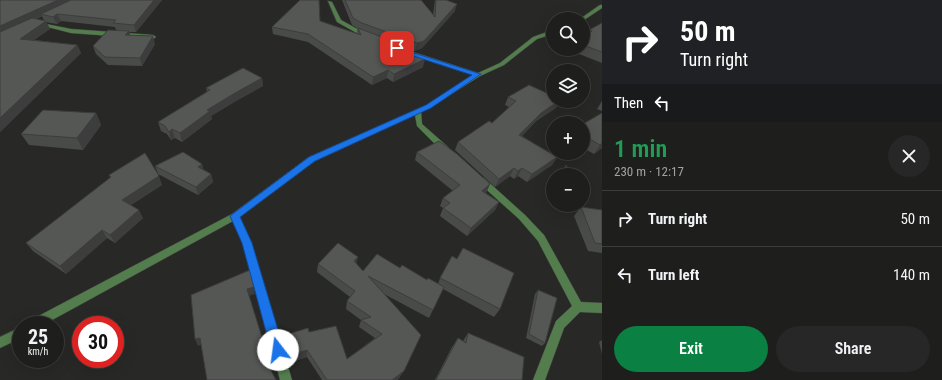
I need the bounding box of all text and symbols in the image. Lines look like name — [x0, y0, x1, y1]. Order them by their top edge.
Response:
map controls — [546, 12, 590, 212]
button: search — [546, 12, 590, 56]
text: 50 m — [680, 15, 736, 48]
icon: right — [614, 16, 666, 68]
pin — [380, 31, 414, 65]
icon: arrive — [386, 37, 408, 59]
text: Turn right — [680, 49, 748, 70]
button: layers — [546, 64, 590, 108]
icon: left — [651, 92, 673, 114]
text: Then — [614, 94, 643, 112]
button: + — [546, 116, 590, 160]
text: 1 min — [614, 135, 667, 163]
button: close — [888, 135, 930, 177]
text: 230 m · 12:17 — [614, 164, 684, 179]
button: − — [546, 168, 590, 212]
icon: right — [614, 208, 636, 230]
text: Turn right — [648, 210, 707, 228]
text: 50 m — [900, 210, 930, 228]
icon: left — [614, 264, 636, 286]
text: Turn left — [648, 266, 699, 284]
text: 140 m — [893, 266, 930, 284]
speed limit sign: 30 — [72, 316, 124, 368]
text: 25 — [28, 325, 48, 349]
button: Exit — [614, 326, 768, 372]
button: Share — [776, 326, 930, 372]
position arrow — [257, 329, 299, 371]
text: km/h — [28, 346, 48, 357]

